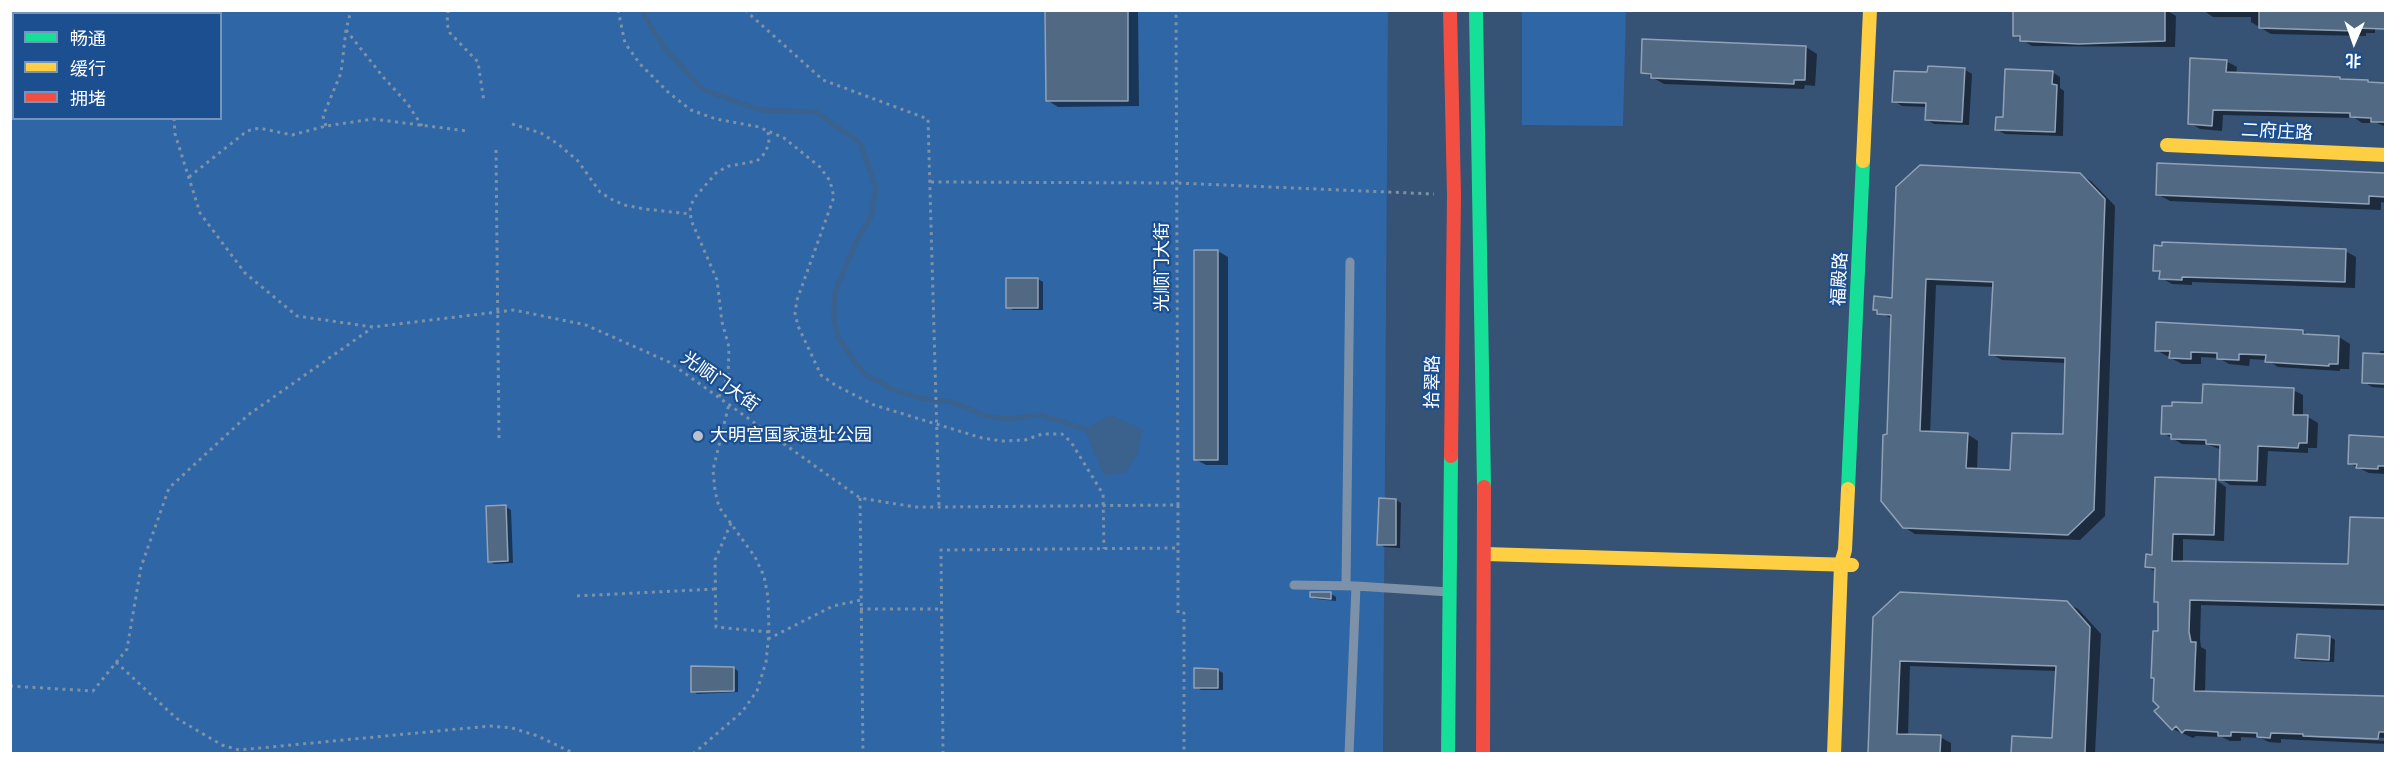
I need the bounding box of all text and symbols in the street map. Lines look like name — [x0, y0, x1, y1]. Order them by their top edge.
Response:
legend — [12, 12, 222, 120]
north arrow — [2324, 12, 2384, 72]
text: 畅通 — [70, 28, 106, 50]
text: 北 — [2345, 51, 2362, 70]
text: 缓行 — [70, 58, 106, 80]
text: 拥堵 — [70, 88, 106, 110]
street label: 二府庄路 — [2240, 119, 2314, 145]
street label: 光顺门大街 — [1152, 222, 1174, 312]
street label: 福殿路 — [1828, 251, 1852, 307]
street label: 光顺门大街 — [677, 347, 763, 417]
street label: 拾翠路 — [1422, 355, 1444, 409]
place label: 大明宫国家遗址公园 — [710, 425, 872, 447]
marker: 大明宫国家遗址公园 — [691, 429, 705, 443]

